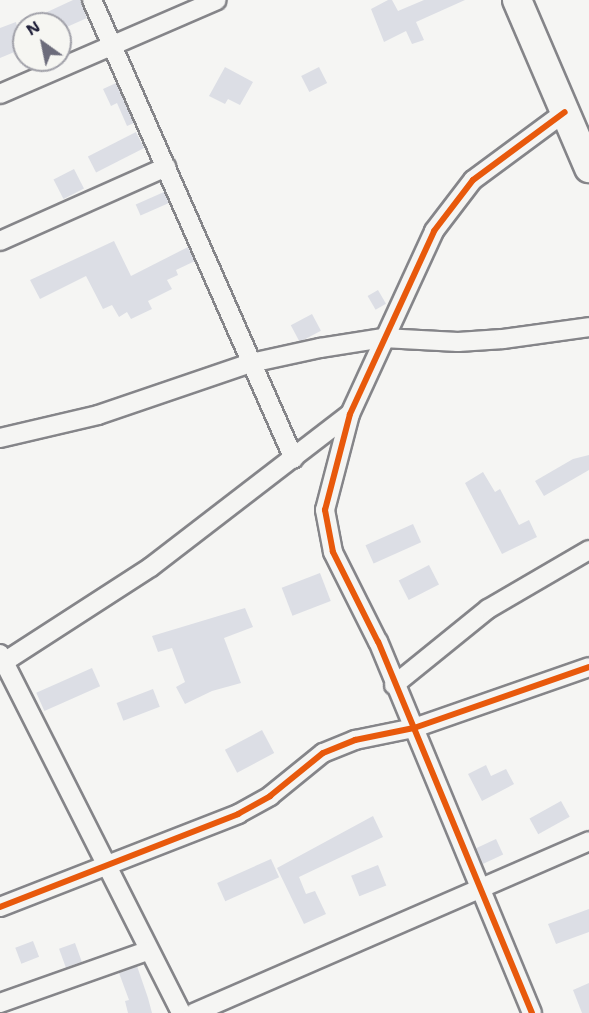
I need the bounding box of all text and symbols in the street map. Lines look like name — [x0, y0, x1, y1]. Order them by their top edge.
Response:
north arrow — [12, 12, 72, 72]
text: N — [22, 16, 44, 40]

